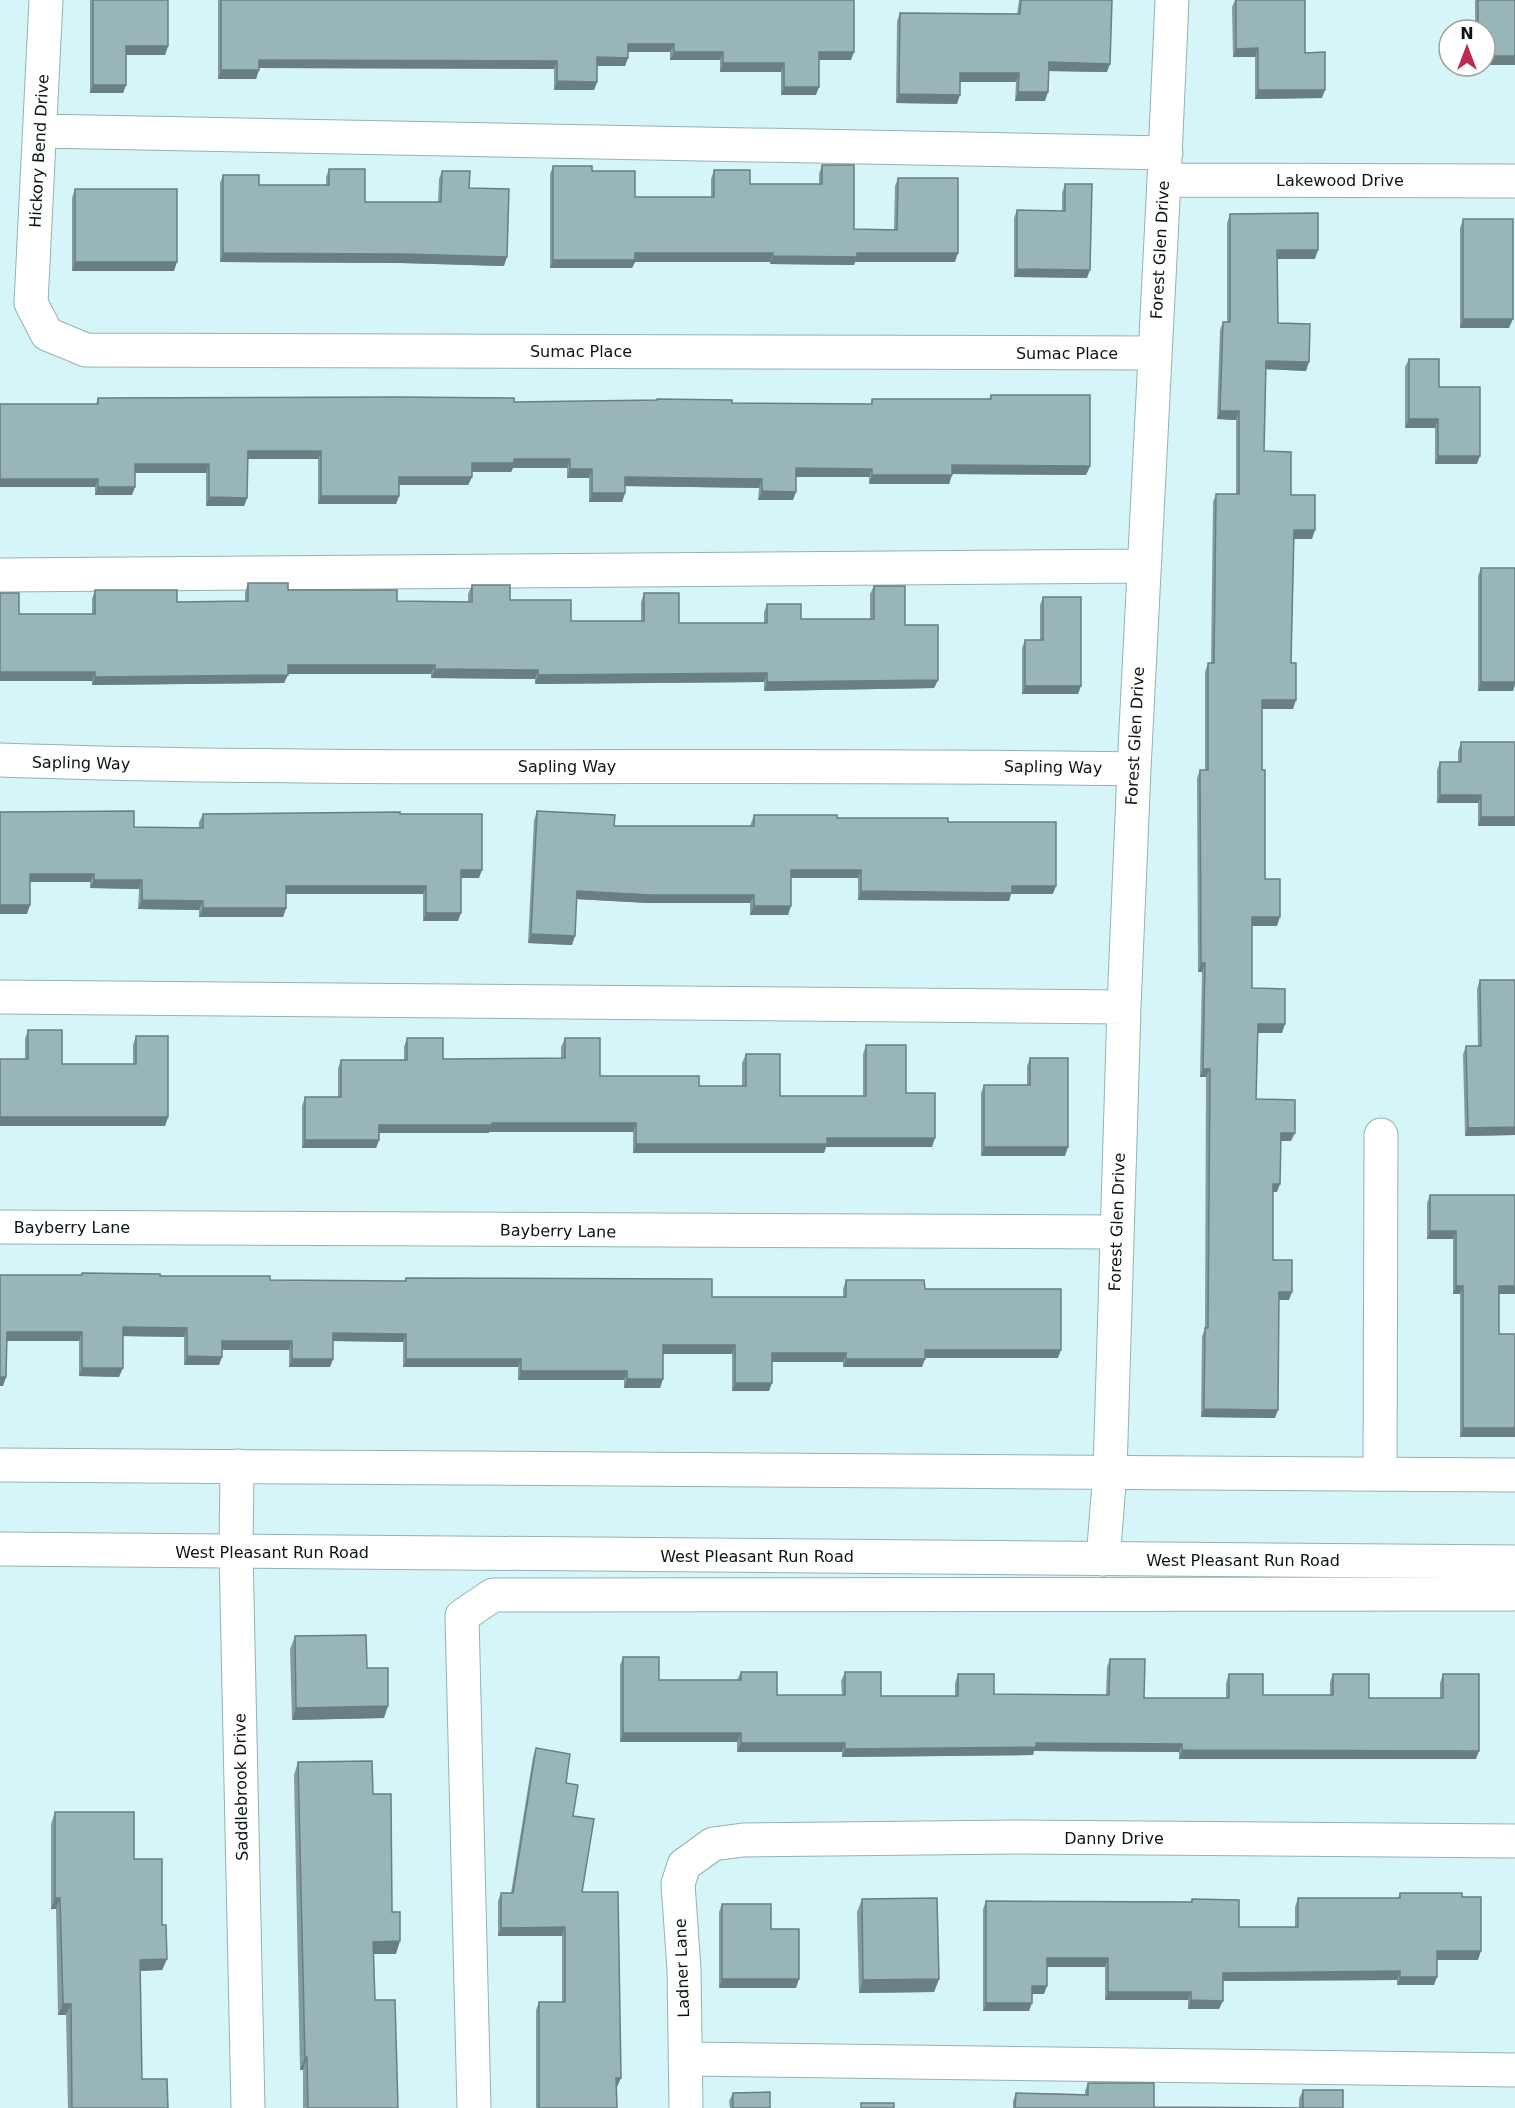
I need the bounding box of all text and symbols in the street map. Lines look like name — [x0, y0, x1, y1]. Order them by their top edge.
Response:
north arrow — [1437, 18, 1497, 78]
text: N — [1460, 24, 1474, 43]
street label: Hickory Bend Drive — [25, 74, 53, 228]
street label: Lakewood Drive — [1276, 171, 1404, 190]
street label: Forest Glen Drive — [1147, 180, 1173, 320]
street label: Sumac Place — [530, 342, 632, 361]
street label: Sumac Place — [1016, 344, 1118, 363]
street label: Forest Glen Drive — [1122, 666, 1148, 806]
street label: Sapling Way — [32, 753, 130, 773]
street label: Sapling Way — [518, 757, 616, 776]
street label: Sapling Way — [1004, 757, 1102, 777]
street label: Forest Glen Drive — [1105, 1152, 1129, 1292]
street label: Bayberry Lane — [14, 1218, 130, 1237]
street label: Bayberry Lane — [500, 1220, 616, 1242]
street label: West Pleasant Run Road — [175, 1543, 369, 1562]
street label: West Pleasant Run Road — [660, 1547, 854, 1566]
street label: West Pleasant Run Road — [1146, 1551, 1340, 1570]
street label: Saddlebrook Drive — [230, 1713, 252, 1861]
street label: Danny Drive — [1064, 1829, 1164, 1848]
street label: Ladner Lane — [671, 1918, 693, 2018]

